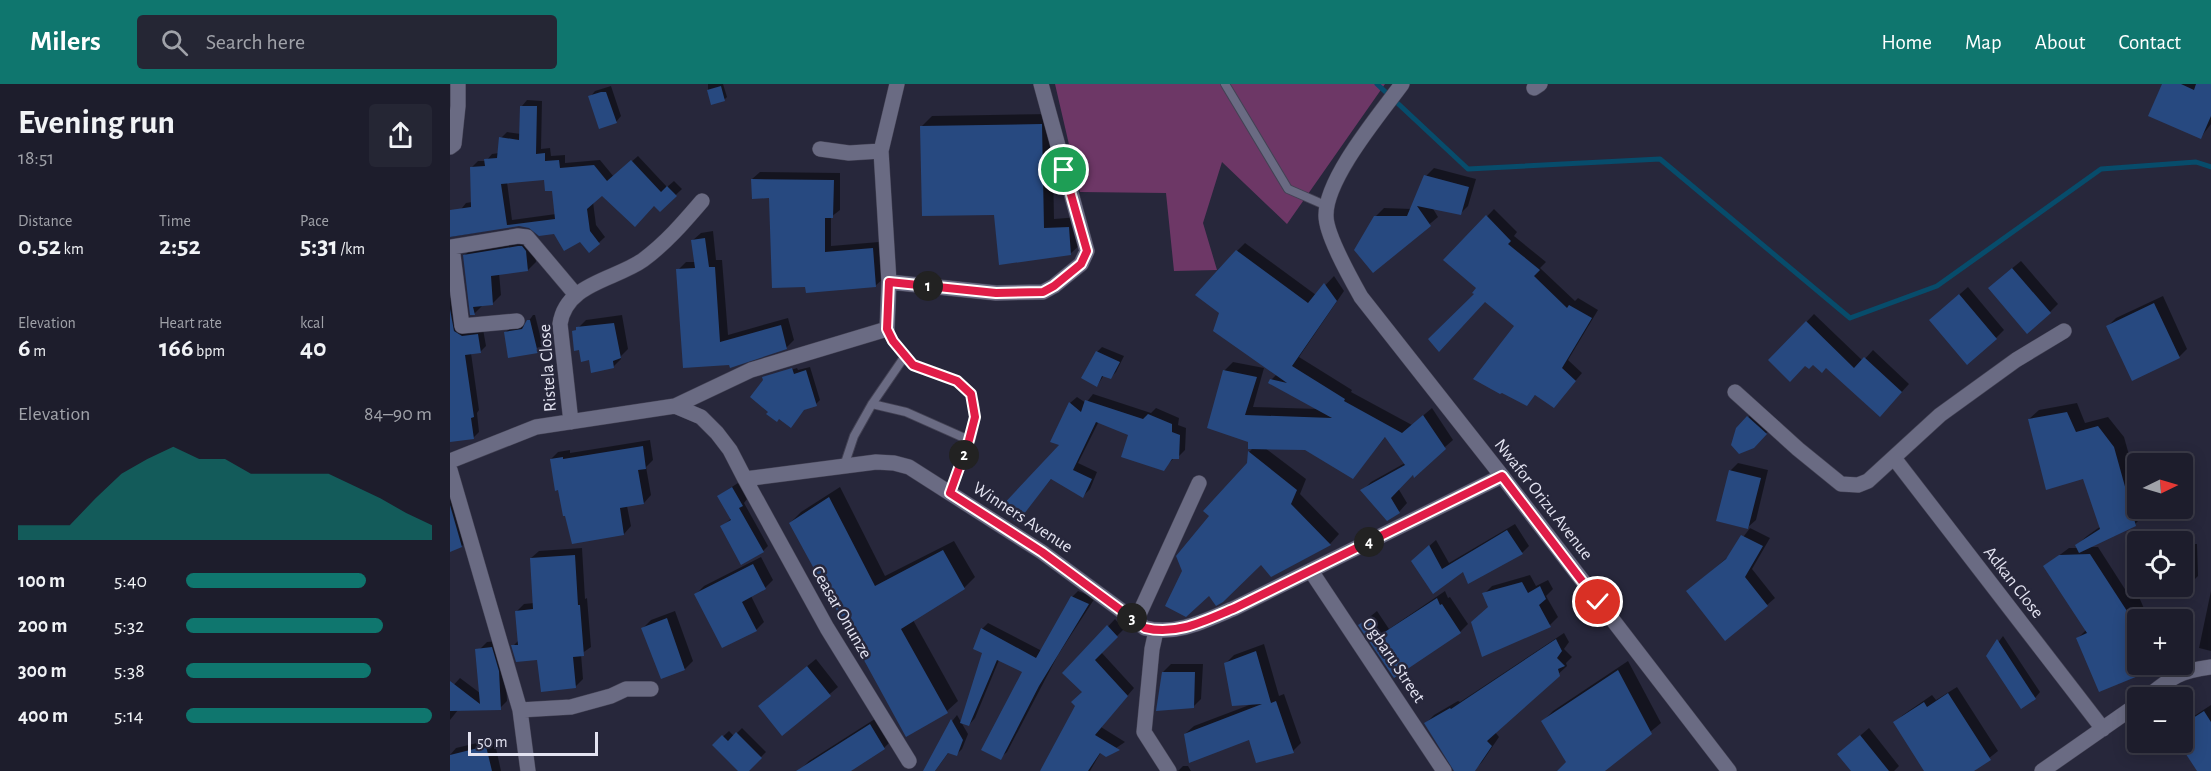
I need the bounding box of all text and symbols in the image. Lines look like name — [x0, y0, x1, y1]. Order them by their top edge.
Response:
search box — [137, 15, 557, 69]
icon: search — [158, 26, 191, 59]
text: Milers — [30, 28, 101, 56]
text: Search here — [206, 31, 305, 53]
text: Home — [1881, 32, 1932, 53]
text: Map — [1965, 32, 2002, 53]
text: About — [2035, 32, 2085, 53]
text: Contact — [2118, 32, 2181, 53]
button: share — [369, 104, 432, 167]
text: Evening run — [18, 107, 175, 140]
pin — [1038, 144, 1089, 195]
text: 18:51 — [18, 148, 54, 168]
icon: arrive — [1047, 153, 1080, 186]
text: Distance — [18, 213, 72, 229]
text: Time — [159, 213, 191, 229]
text: Pace — [300, 213, 329, 229]
text: 0.52 — [18, 233, 61, 259]
text: 2:52 — [159, 233, 201, 259]
text: 5:31 — [300, 233, 338, 259]
text: km — [61, 241, 84, 257]
text: /km — [338, 241, 365, 257]
pin: 1 — [913, 271, 943, 301]
text: 1 — [925, 278, 931, 294]
text: Elevation — [18, 315, 76, 331]
text: Heart rate — [159, 315, 222, 331]
text: kcal — [300, 315, 324, 331]
street label: Ristela Close — [536, 323, 560, 413]
text: 6 — [18, 335, 31, 361]
text: 166 — [159, 335, 193, 361]
text: 40 — [300, 335, 327, 361]
text: m — [31, 343, 46, 359]
text: bpm — [193, 343, 225, 359]
text: Elevation — [18, 404, 90, 424]
text: 84–90 m — [364, 404, 432, 424]
street label: Nwafor Orizu Avenue — [1491, 436, 1596, 563]
pin: 2 — [949, 440, 979, 470]
text: 2 — [960, 447, 968, 463]
north arrow — [2127, 453, 2193, 519]
map controls — [2127, 453, 2193, 753]
street label: Winners Avenue — [969, 479, 1076, 557]
pin: 4 — [1354, 527, 1384, 557]
button: locate — [2127, 531, 2193, 597]
text: 4 — [1365, 534, 1373, 550]
street label: Adkan Close — [1980, 543, 2047, 622]
street label: Ceasar Onunze — [807, 563, 875, 662]
text: 100 m — [18, 571, 65, 591]
text: 5:40 — [114, 571, 147, 591]
pin — [1572, 576, 1623, 627]
icon: check — [1581, 585, 1614, 618]
pin: 3 — [1117, 603, 1147, 633]
button: + — [2127, 609, 2193, 675]
text: 3 — [1129, 610, 1135, 626]
street label: Ogbaru Street — [1358, 615, 1428, 706]
text: 200 m — [18, 616, 67, 636]
text: 5:32 — [114, 616, 144, 636]
text: 300 m — [18, 661, 67, 681]
text: 5:38 — [114, 661, 145, 681]
button: − — [2127, 687, 2193, 753]
text: 400 m — [18, 706, 68, 726]
text: 5:14 — [114, 706, 143, 726]
scale bar — [468, 729, 598, 756]
text: 50 m — [477, 734, 508, 750]

